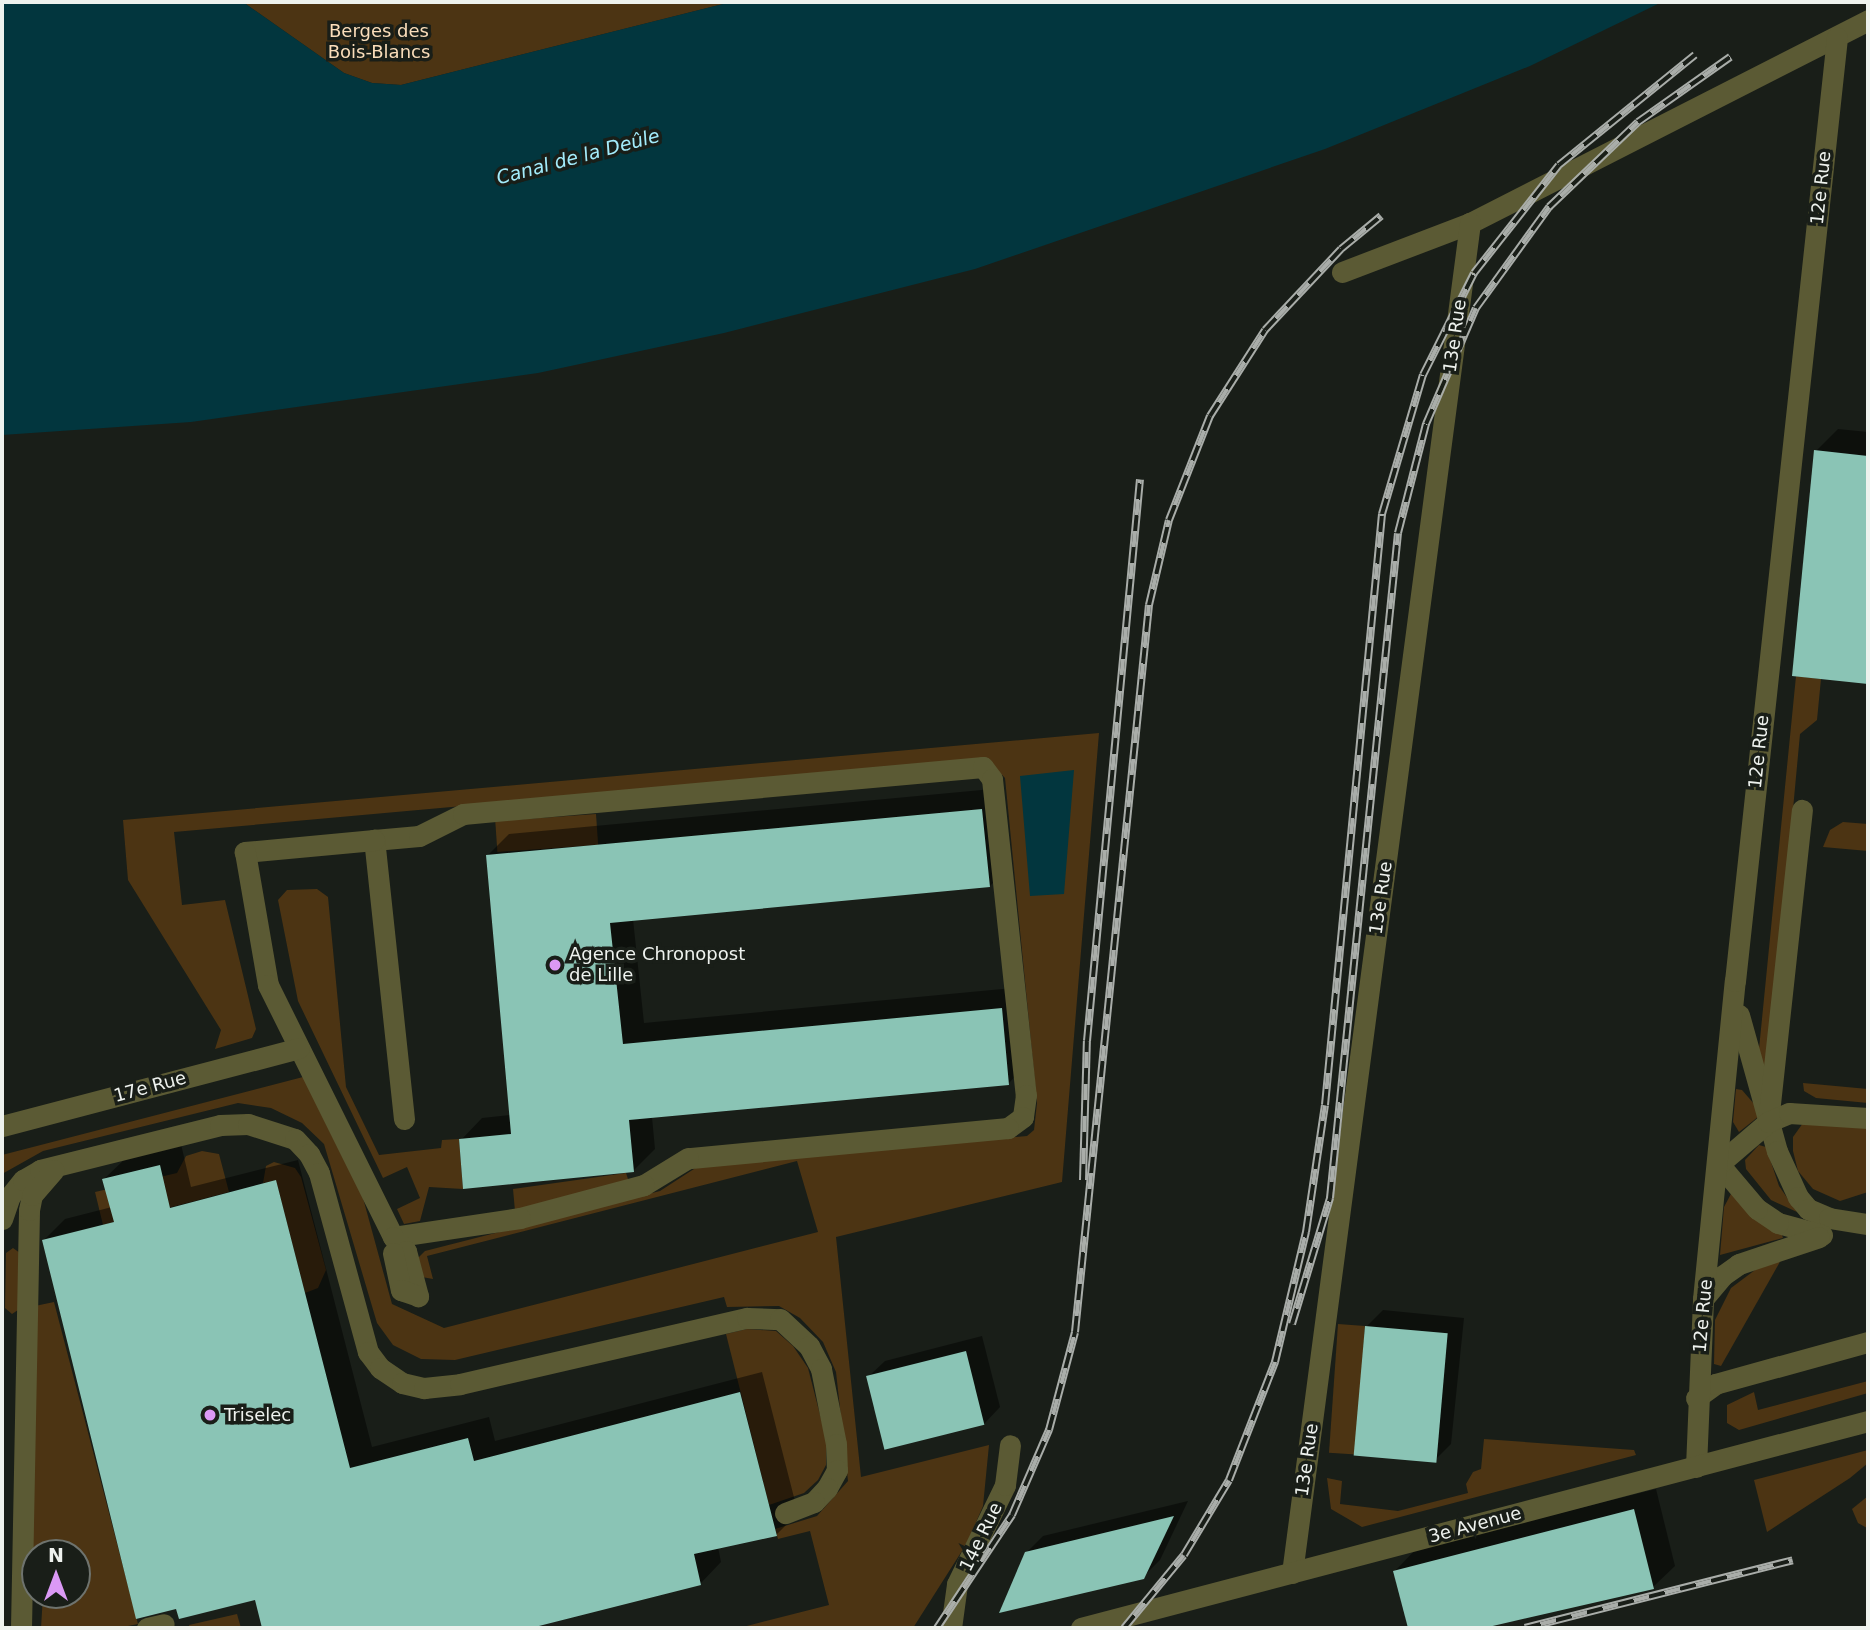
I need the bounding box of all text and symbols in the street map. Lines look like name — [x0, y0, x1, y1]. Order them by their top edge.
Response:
park label: Berges des Bois-Blancs — [328, 21, 430, 64]
water label: Canal de la Deûle — [494, 124, 662, 190]
street label: 12e Rue — [1806, 150, 1836, 226]
street label: 13e Rue — [1439, 298, 1471, 374]
street label: 12e Rue — [1744, 714, 1774, 790]
street label: 13e Rue — [1365, 860, 1397, 936]
place label: Agence Chronopost de Lille — [569, 944, 745, 986]
marker: Agence Chronopost de Lille — [547, 957, 563, 973]
street label: 17e Rue — [112, 1067, 188, 1107]
street label: 12e Rue — [1689, 1278, 1717, 1354]
place label: Triselec — [224, 1404, 291, 1426]
marker: Triselec — [202, 1407, 218, 1423]
street label: 13e Rue — [1291, 1422, 1323, 1498]
street label: 14e Rue — [955, 1499, 1007, 1575]
street label: 3e Avenue — [1426, 1502, 1524, 1548]
north arrow — [21, 1539, 91, 1609]
text: N — [48, 1544, 64, 1566]

